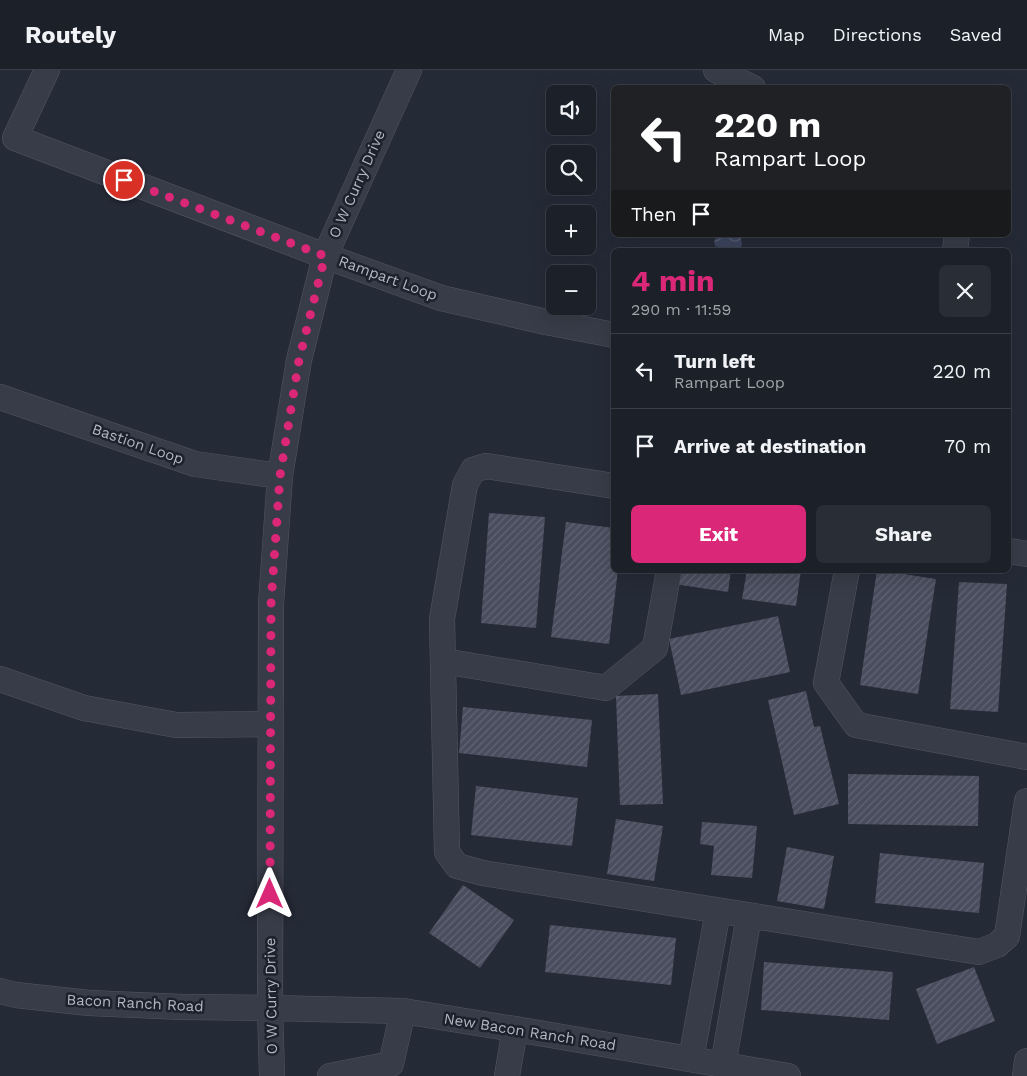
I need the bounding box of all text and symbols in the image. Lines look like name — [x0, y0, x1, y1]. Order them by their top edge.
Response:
text: Routely — [25, 21, 116, 49]
text: Map — [768, 24, 805, 45]
text: Directions — [833, 24, 922, 45]
text: Saved — [950, 24, 1002, 45]
map controls — [546, 85, 596, 315]
button: sound — [546, 85, 596, 135]
text: 220 m — [714, 104, 821, 146]
icon: left — [631, 105, 696, 170]
street label: O W Curry Drive — [325, 127, 389, 241]
button: search — [546, 145, 596, 195]
text: Rampart Loop — [714, 146, 866, 171]
pin — [103, 159, 145, 201]
icon: arrive — [110, 166, 138, 194]
icon: arrive — [687, 200, 715, 228]
text: Then — [631, 203, 677, 226]
button: + — [546, 205, 596, 255]
street label: Rampart Loop — [336, 252, 440, 304]
text: 4 min — [631, 263, 715, 298]
button: − — [546, 265, 596, 315]
button: close — [939, 265, 991, 317]
text: 290 m · 11:59 — [631, 300, 731, 319]
text: Turn left — [674, 350, 755, 373]
icon: left — [631, 357, 659, 385]
text: 220 m — [932, 360, 991, 383]
text: Rampart Loop — [674, 373, 785, 392]
street label: Bastion Loop — [90, 420, 186, 468]
icon: arrive — [631, 432, 659, 460]
text: Arrive at destination — [674, 435, 866, 458]
text: 70 m — [944, 435, 991, 458]
button: Exit — [631, 505, 806, 563]
button: Share — [816, 505, 991, 563]
position arrow — [243, 867, 295, 919]
street label: O W Curry Drive — [261, 937, 281, 1055]
street label: Bacon Ranch Road — [66, 990, 204, 1016]
street label: New Bacon Ranch Road — [443, 1010, 617, 1054]

